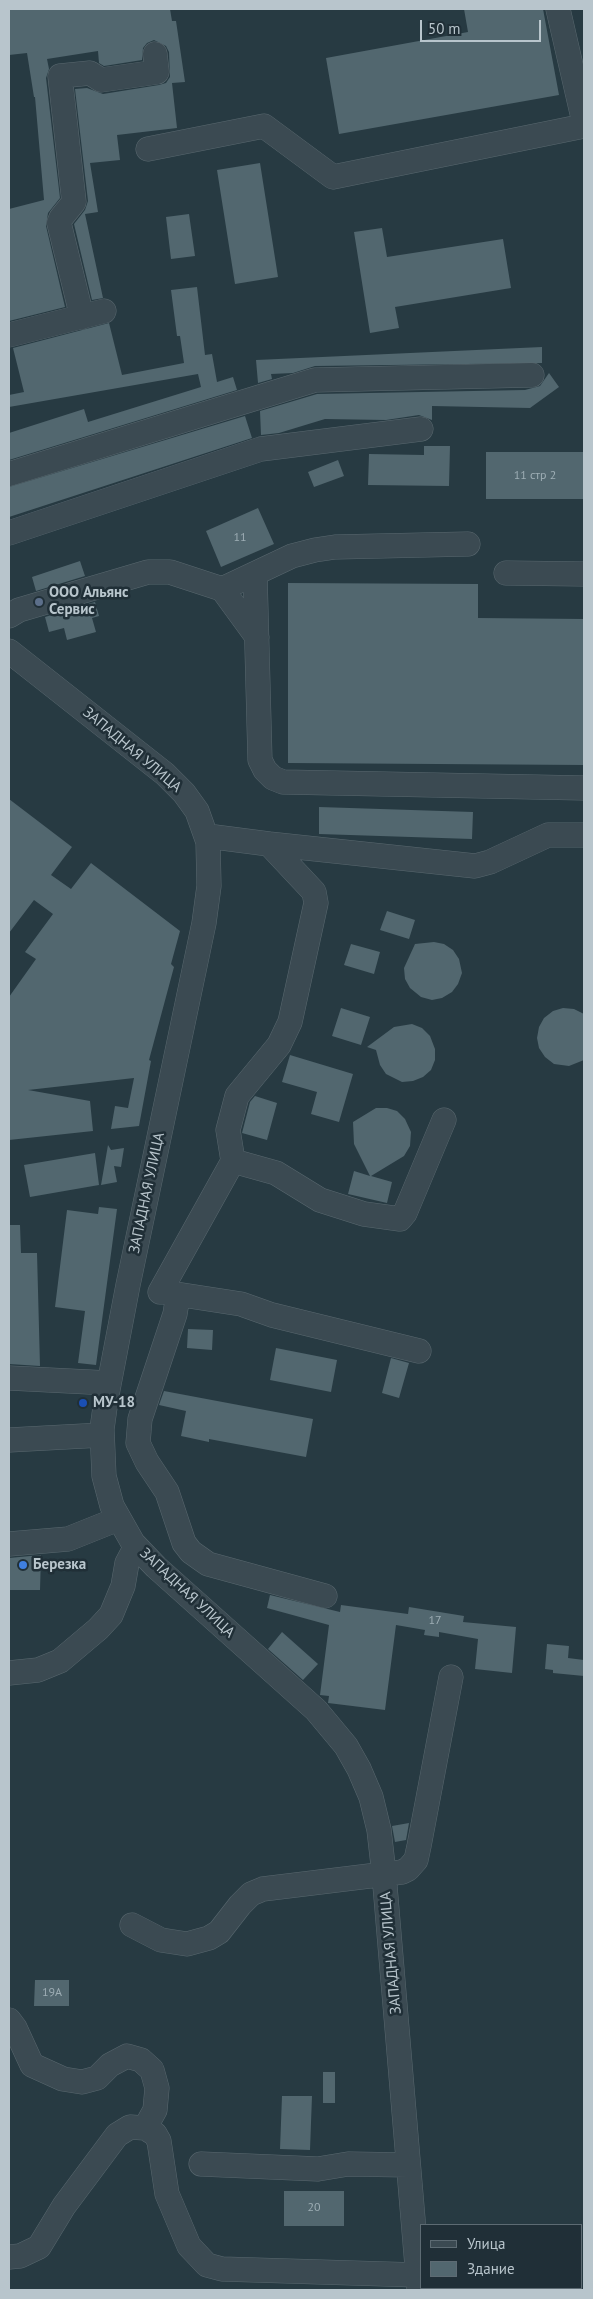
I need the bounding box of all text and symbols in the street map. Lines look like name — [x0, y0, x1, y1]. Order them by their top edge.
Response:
scale bar — [423, 10, 544, 42]
text: 50 m — [428, 19, 461, 38]
house number: 11 стр 2 — [514, 469, 556, 483]
house number: 11 — [233, 531, 247, 545]
place label: ООО Альянс Сервис — [49, 584, 128, 619]
marker: ООО Альянс Сервис — [33, 596, 45, 608]
street label: ЗАПАДНАЯ УЛИЦА — [79, 703, 185, 797]
street label: ЗАПАДНАЯ УЛИЦА — [125, 1131, 169, 1255]
place label: МУ-18 — [93, 1394, 135, 1412]
marker: МУ-18 — [77, 1397, 89, 1409]
street label: ЗАПАДНАЯ УЛИЦА — [136, 1544, 238, 1642]
place label: Березка — [33, 1556, 86, 1574]
marker: Березка — [17, 1559, 29, 1571]
house number: 17 — [428, 1614, 442, 1628]
street label: ЗАПАДНАЯ УЛИЦА — [377, 1891, 405, 2015]
house number: 19А — [42, 1986, 62, 2000]
house number: 20 — [307, 2201, 321, 2215]
legend — [420, 2224, 583, 2289]
text: Улица — [467, 2234, 505, 2253]
text: Здание — [467, 2259, 515, 2278]

